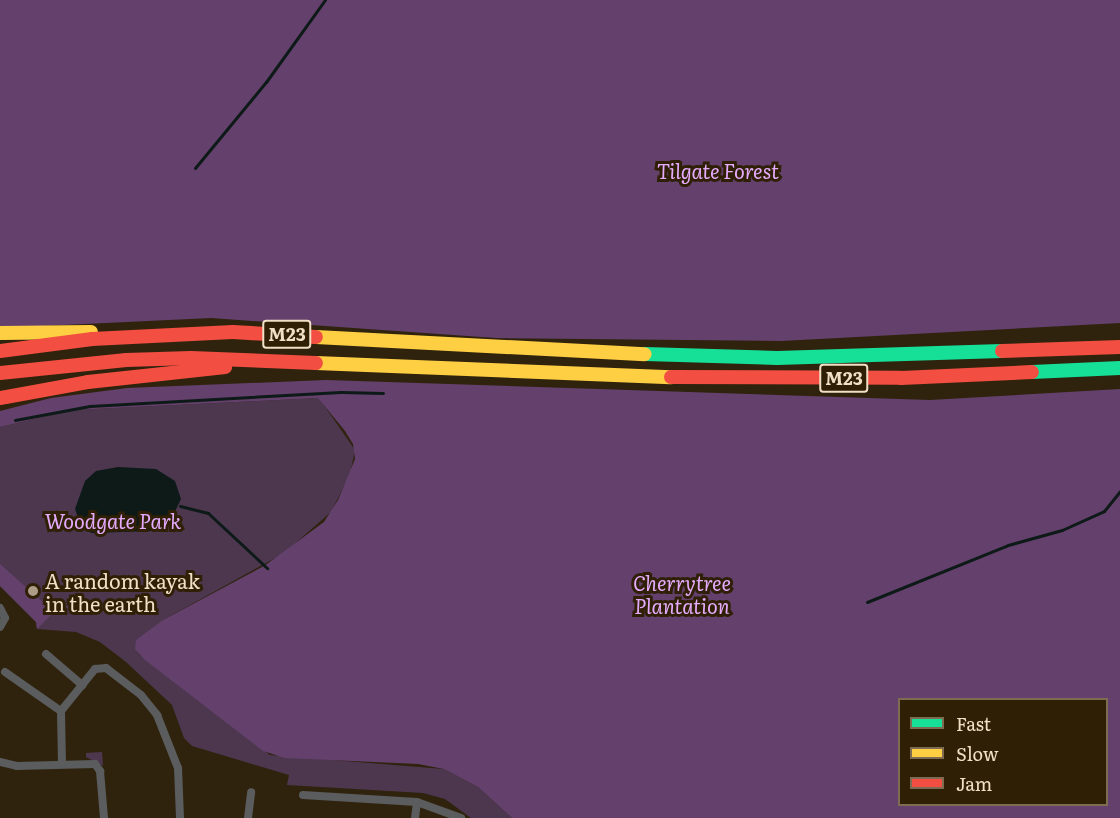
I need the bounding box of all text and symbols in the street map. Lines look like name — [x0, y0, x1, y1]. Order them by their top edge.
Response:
park label: Tilgate Forest — [657, 158, 779, 182]
road number: M23 — [262, 319, 312, 349]
road number: M23 — [818, 363, 870, 393]
park label: Woodgate Park — [45, 508, 181, 532]
place label: A random kayak in the earth — [45, 568, 200, 615]
park label: Cherrytree Plantation — [633, 570, 731, 617]
marker: A random kayak in the earth — [26, 584, 40, 598]
legend — [898, 698, 1108, 806]
text: Fast — [956, 710, 991, 737]
text: Slow — [956, 740, 998, 767]
text: Jam — [956, 770, 992, 797]

